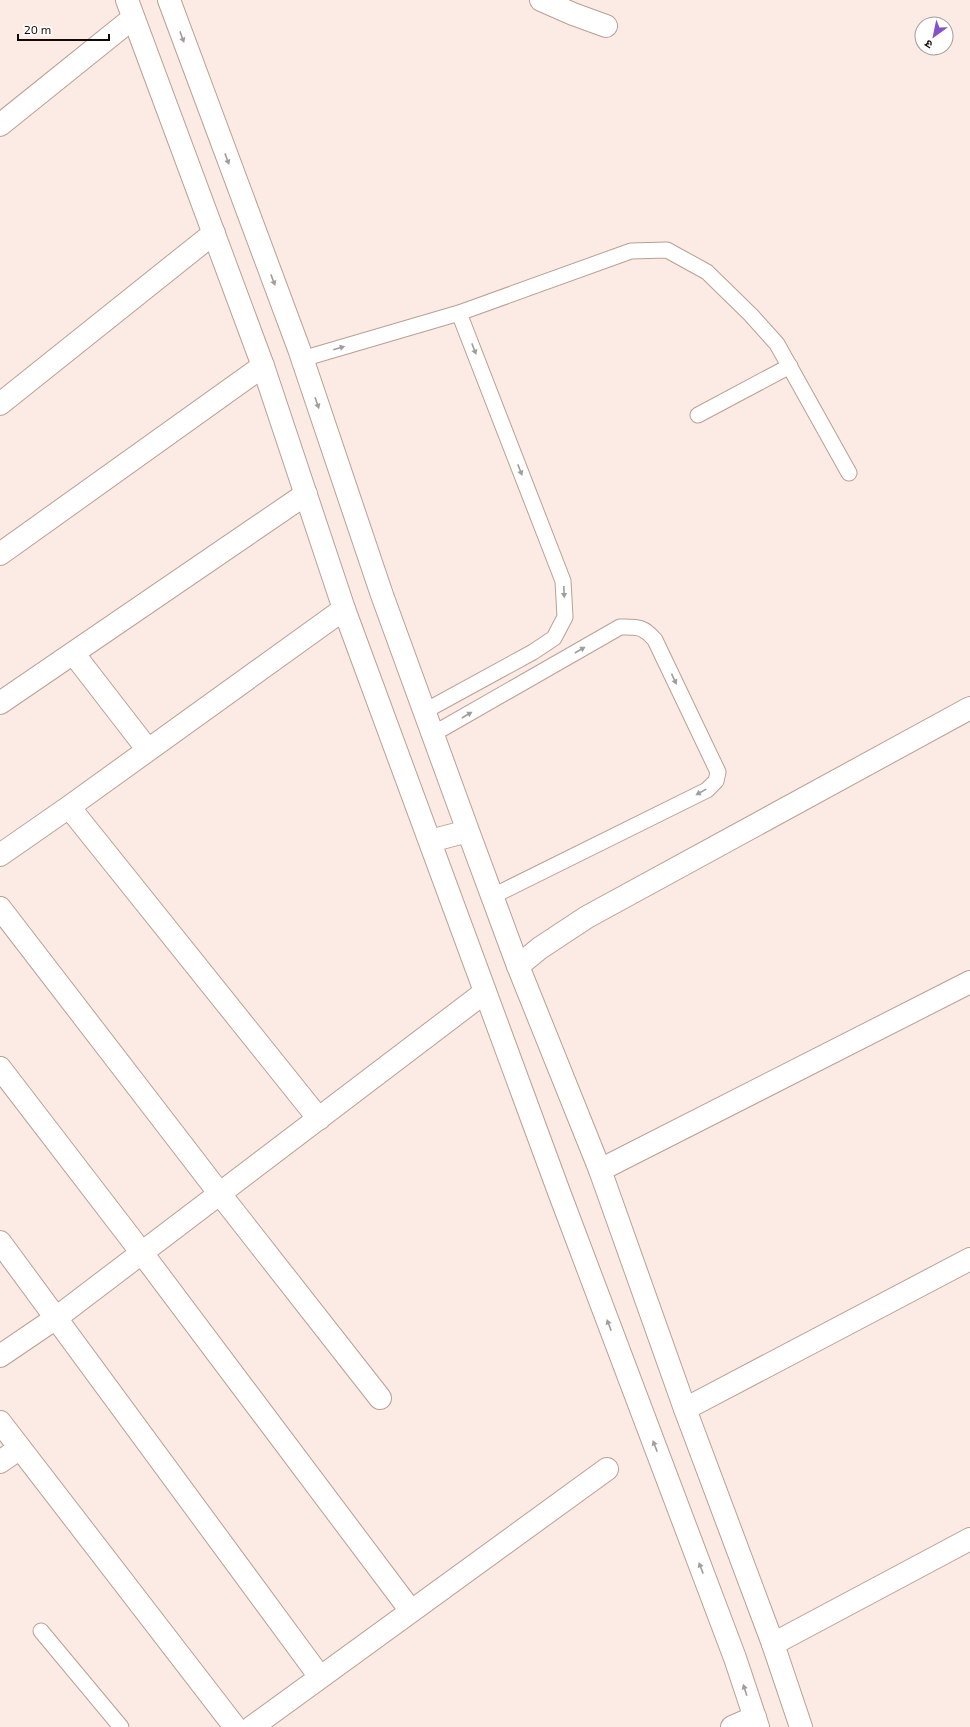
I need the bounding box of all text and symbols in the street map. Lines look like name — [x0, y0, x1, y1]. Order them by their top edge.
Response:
scale bar — [18, 16, 109, 42]
north arrow — [914, 16, 954, 56]
text: 20 m — [24, 22, 51, 36]
one-way arrow — [180, 31, 186, 43]
text: उ — [922, 37, 935, 52]
one-way arrow — [225, 153, 231, 165]
one-way arrow — [270, 275, 276, 287]
one-way arrow — [471, 344, 477, 356]
one-way arrow — [333, 345, 345, 351]
one-way arrow — [314, 397, 320, 409]
one-way arrow — [518, 465, 524, 477]
one-way arrow — [561, 586, 567, 599]
one-way arrow — [574, 647, 586, 654]
one-way arrow — [671, 674, 677, 685]
one-way arrow — [461, 711, 473, 718]
one-way arrow — [696, 789, 707, 796]
one-way arrow — [606, 1318, 612, 1330]
one-way arrow — [652, 1440, 658, 1452]
one-way arrow — [697, 1561, 703, 1573]
one-way arrow — [742, 1684, 748, 1696]

